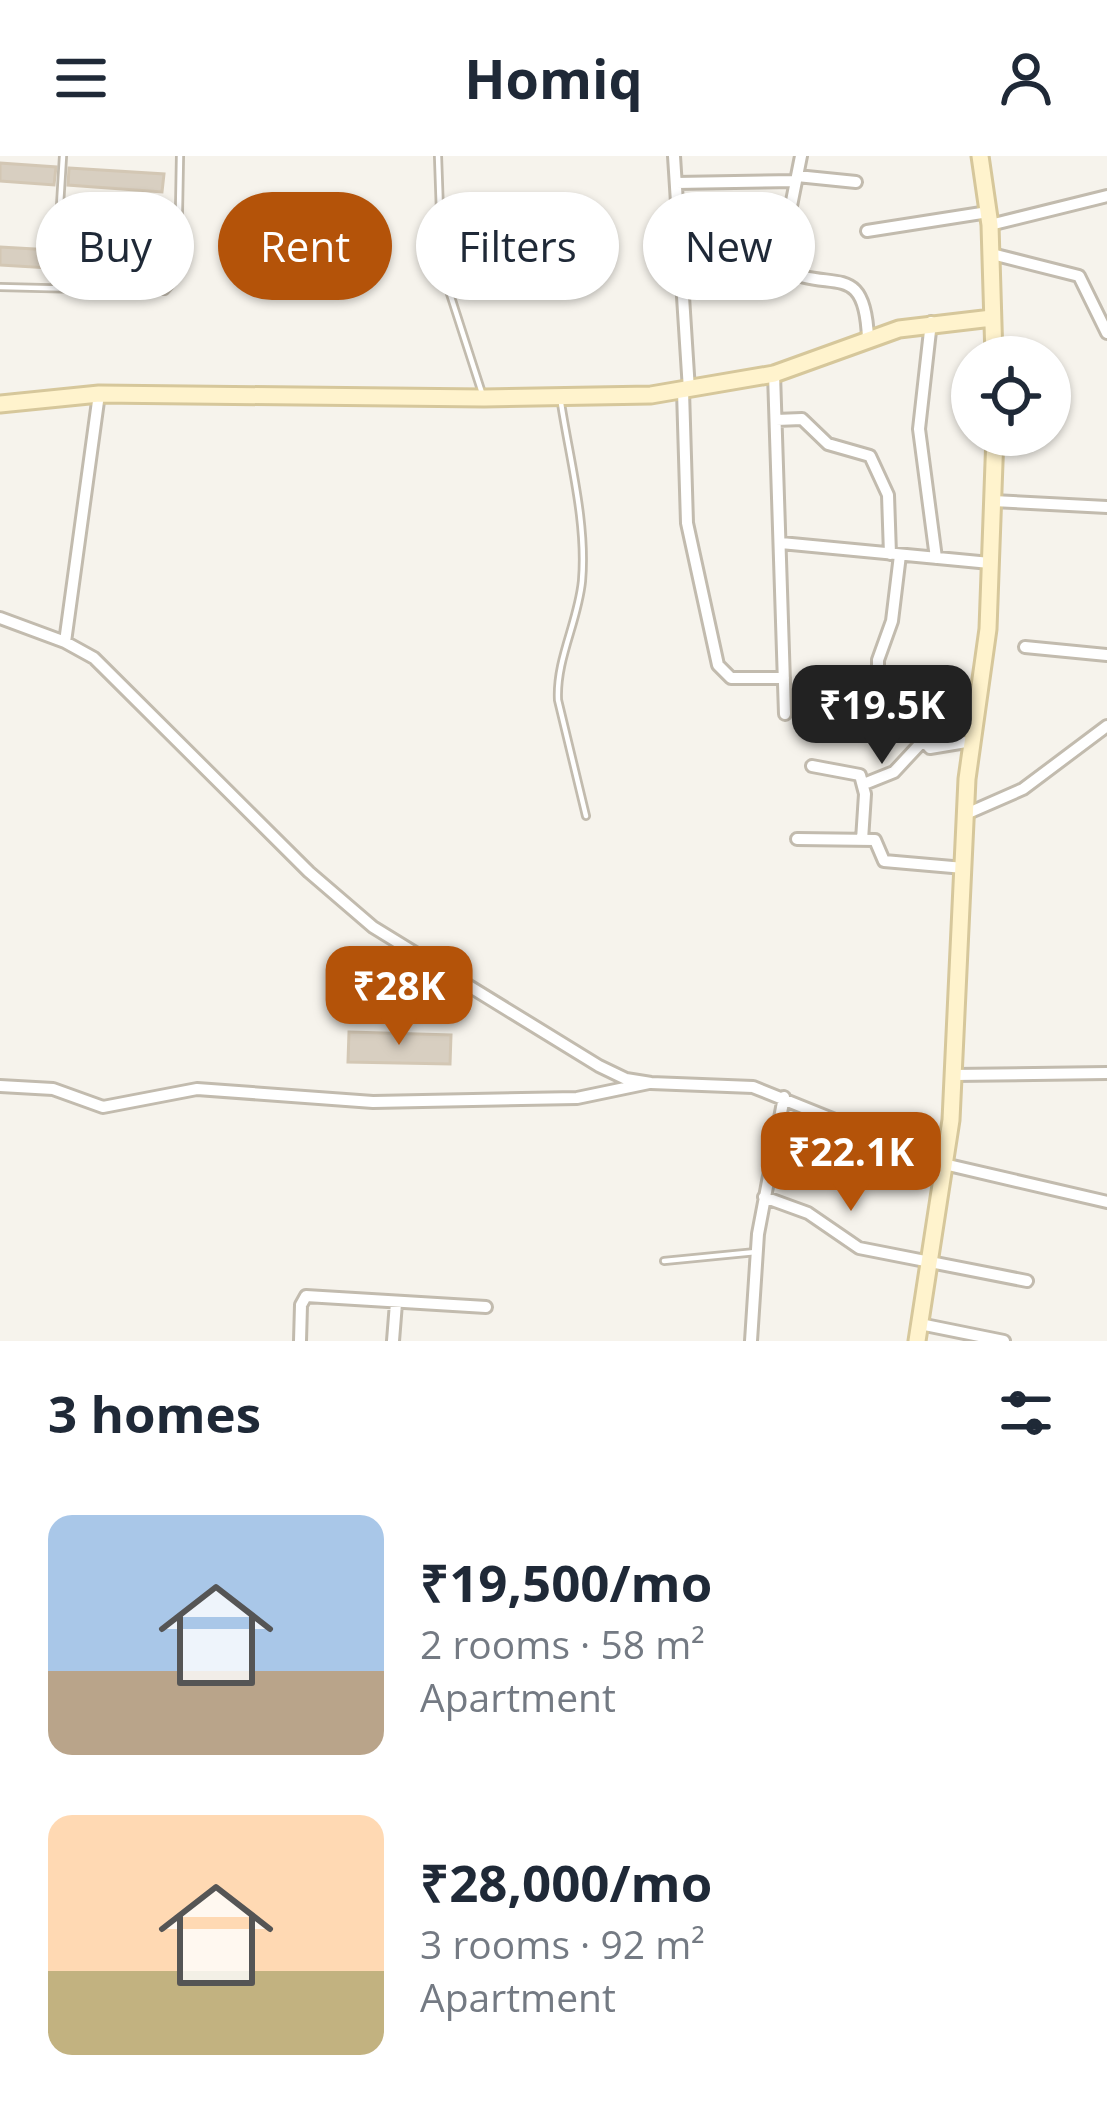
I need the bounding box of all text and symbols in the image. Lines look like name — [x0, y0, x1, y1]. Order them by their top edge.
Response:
text: Homiq — [464, 41, 643, 115]
icon: menu — [48, 45, 114, 111]
icon: person — [993, 45, 1059, 111]
chip: Buy — [36, 192, 194, 300]
chip: Rent — [218, 192, 392, 300]
chip: Filters — [416, 192, 619, 300]
chip: New — [643, 192, 815, 300]
map controls — [951, 336, 1071, 456]
button: locate — [951, 336, 1071, 456]
pin: ₹19.5K — [784, 665, 980, 767]
text: ₹19.5K — [819, 677, 945, 730]
pin: ₹28K — [328, 946, 470, 1048]
text: ₹28K — [353, 958, 445, 1011]
pin: ₹22.1K — [753, 1112, 949, 1214]
text: ₹22.1K — [788, 1124, 914, 1177]
text: 3 homes — [48, 1378, 261, 1448]
icon: filters — [993, 1380, 1059, 1446]
text: ₹19,500/mo — [420, 1547, 712, 1617]
icon: home — [144, 1563, 288, 1707]
text: 2 rooms · 58 m² — [420, 1617, 705, 1670]
text: Apartment — [420, 1670, 616, 1723]
text: ₹28,000/mo — [420, 1847, 712, 1917]
icon: home — [144, 1863, 288, 2007]
text: 3 rooms · 92 m² — [420, 1917, 705, 1970]
text: Apartment — [420, 1970, 616, 2023]

